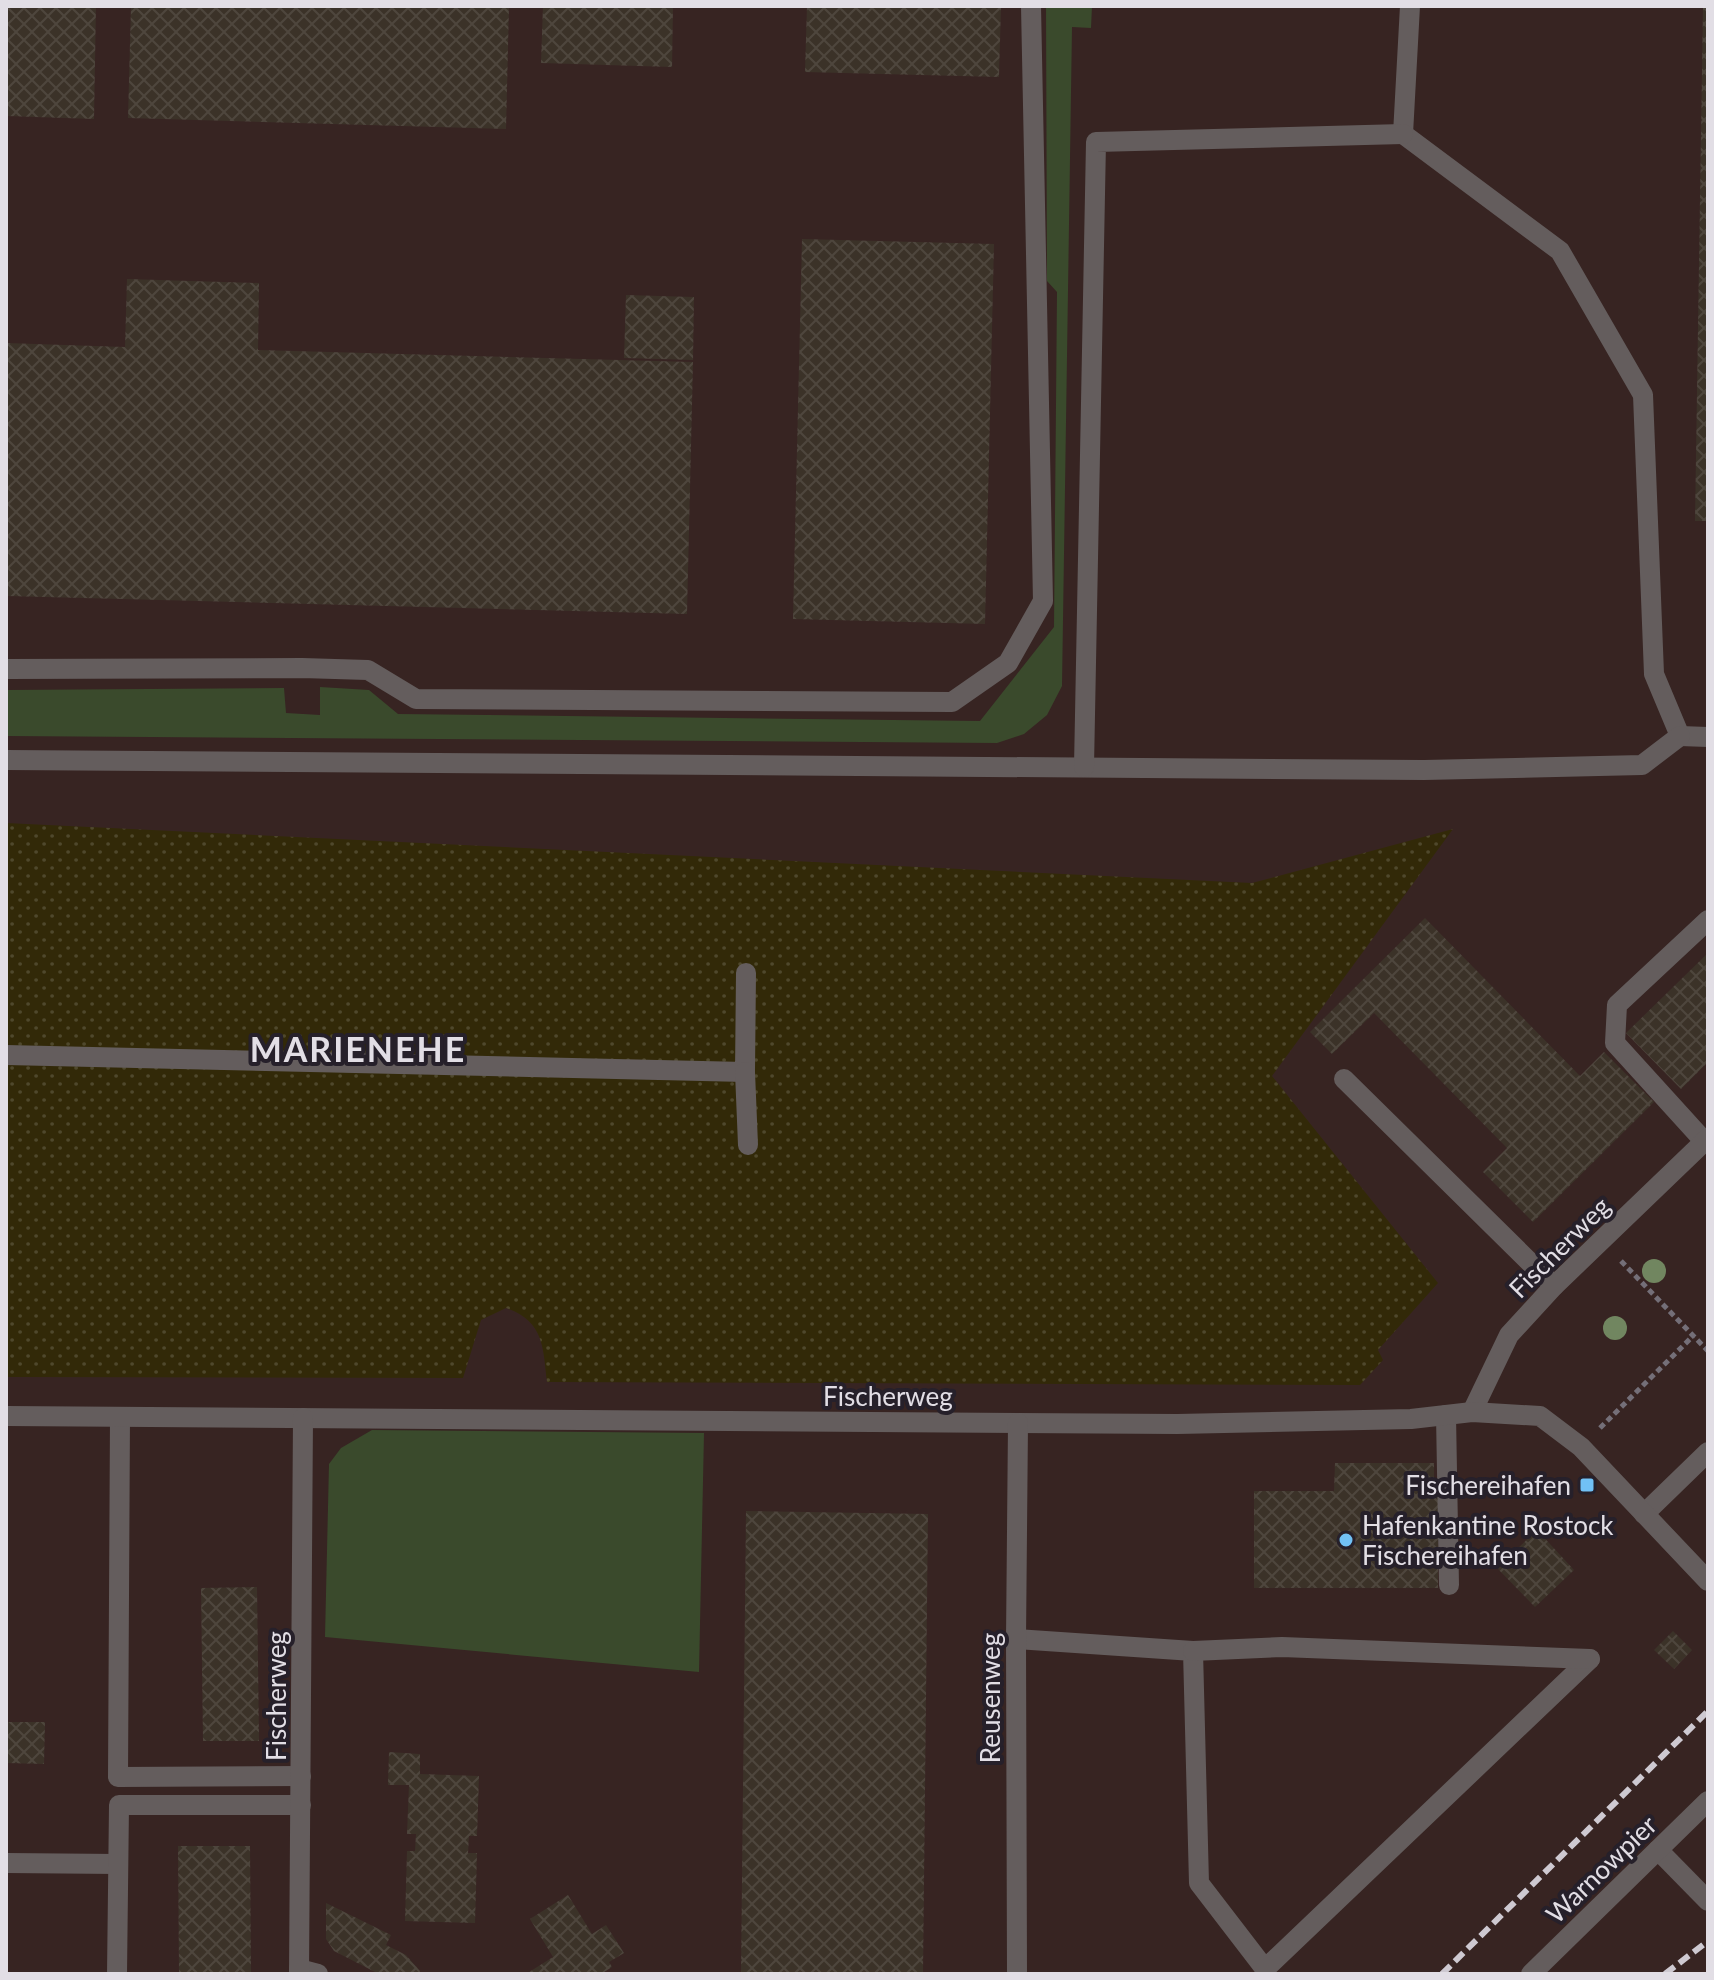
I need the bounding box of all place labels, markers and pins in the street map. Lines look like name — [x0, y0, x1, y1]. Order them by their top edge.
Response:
place label: Fischereihafen — [1405, 1469, 1571, 1501]
marker: Fischereihafen — [1578, 1476, 1596, 1494]
place label: Hafenkantine Rostock Fischereihafen — [1362, 1509, 1614, 1571]
marker: Hafenkantine Rostock Fischereihafen — [1337, 1531, 1355, 1549]

